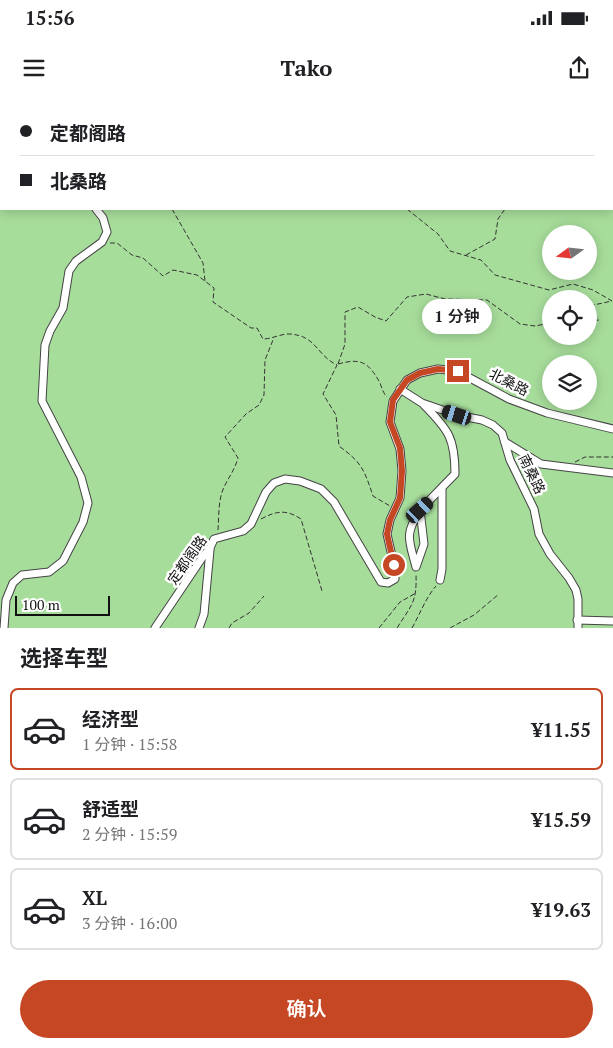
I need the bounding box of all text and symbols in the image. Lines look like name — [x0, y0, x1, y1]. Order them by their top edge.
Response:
text: 15:56 — [25, 5, 74, 30]
text: Tako — [281, 53, 332, 82]
icon: menu — [20, 54, 48, 82]
icon: share — [565, 54, 593, 82]
text: 定都阁路 — [50, 120, 126, 145]
text: 北桑路 — [50, 168, 107, 193]
north arrow — [542, 225, 598, 280]
map controls — [542, 225, 597, 410]
button: locate — [542, 290, 597, 345]
callout: 1 分钟 — [423, 298, 493, 334]
text: 1 分钟 — [434, 305, 480, 327]
button: layers — [542, 355, 597, 410]
route end — [447, 360, 469, 382]
street label: 北桑路 — [486, 364, 532, 400]
car — [440, 403, 473, 427]
street label: 南桑路 — [515, 451, 550, 497]
car — [403, 494, 436, 526]
street label: 定都阁路 — [163, 531, 210, 588]
route start — [383, 554, 405, 576]
scale bar — [15, 593, 110, 616]
text: 100 m — [22, 595, 60, 614]
text: 选择车型 — [20, 643, 108, 672]
text: 经济型 — [82, 706, 139, 731]
icon: car — [22, 707, 67, 752]
text: ¥11.55 — [532, 717, 591, 742]
text: 1 分钟 · 15:58 — [82, 733, 177, 755]
text: 舒适型 — [82, 796, 139, 821]
icon: car — [22, 797, 67, 842]
text: ¥15.59 — [532, 807, 591, 832]
text: 2 分钟 · 15:59 — [82, 823, 177, 845]
text: XL — [82, 885, 107, 910]
icon: car — [22, 887, 67, 932]
text: ¥19.63 — [532, 897, 591, 922]
text: 3 分钟 · 16:00 — [82, 912, 177, 934]
button: 确认 — [20, 980, 593, 1038]

